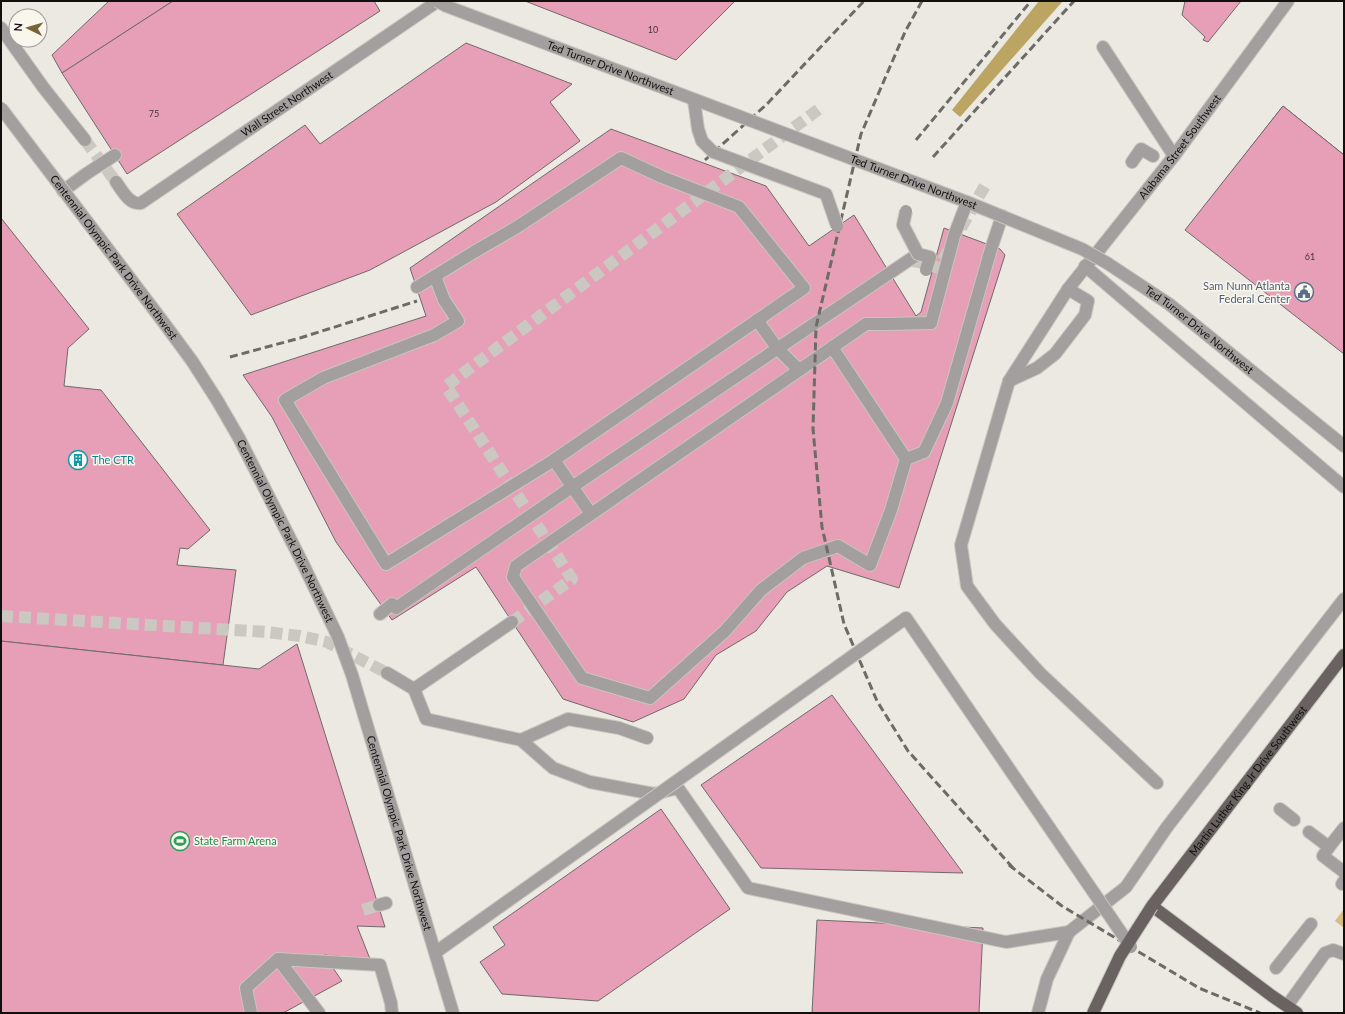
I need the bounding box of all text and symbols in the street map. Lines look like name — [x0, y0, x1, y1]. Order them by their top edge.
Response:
north arrow — [8, 8, 48, 48]
text: N — [11, 22, 24, 32]
house number: 10 — [648, 24, 658, 35]
street label: Ted Turner Drive Northwest — [545, 38, 676, 97]
street label: Wall Street Northwest — [238, 68, 335, 139]
street label: Alabama Street Southwest — [1136, 91, 1223, 201]
house number: 75 — [149, 108, 159, 119]
street label: Ted Turner Drive Northwest — [849, 152, 979, 211]
street label: Centennial Olympic Park Drive Northwest — [48, 172, 181, 342]
house number: 61 — [1305, 251, 1315, 262]
place label: Sam Nunn Atlanta Federal Center — [1203, 279, 1290, 305]
public building icon: Sam Nunn Atlanta Federal Center — [1293, 281, 1315, 303]
street label: Ted Turner Drive Northwest — [1143, 283, 1256, 376]
street label: Centennial Olympic Park Drive Northwest — [235, 437, 337, 624]
building icon: The CTR — [67, 449, 89, 471]
place label: The CTR — [92, 453, 134, 466]
street label: Martin Luther King Jr Drive Southwest — [1186, 703, 1309, 858]
street label: Centennial Olympic Park Drive Northwest — [364, 734, 435, 932]
sports icon: State Farm Arena — [169, 830, 191, 852]
place label: State Farm Arena — [194, 834, 277, 847]

